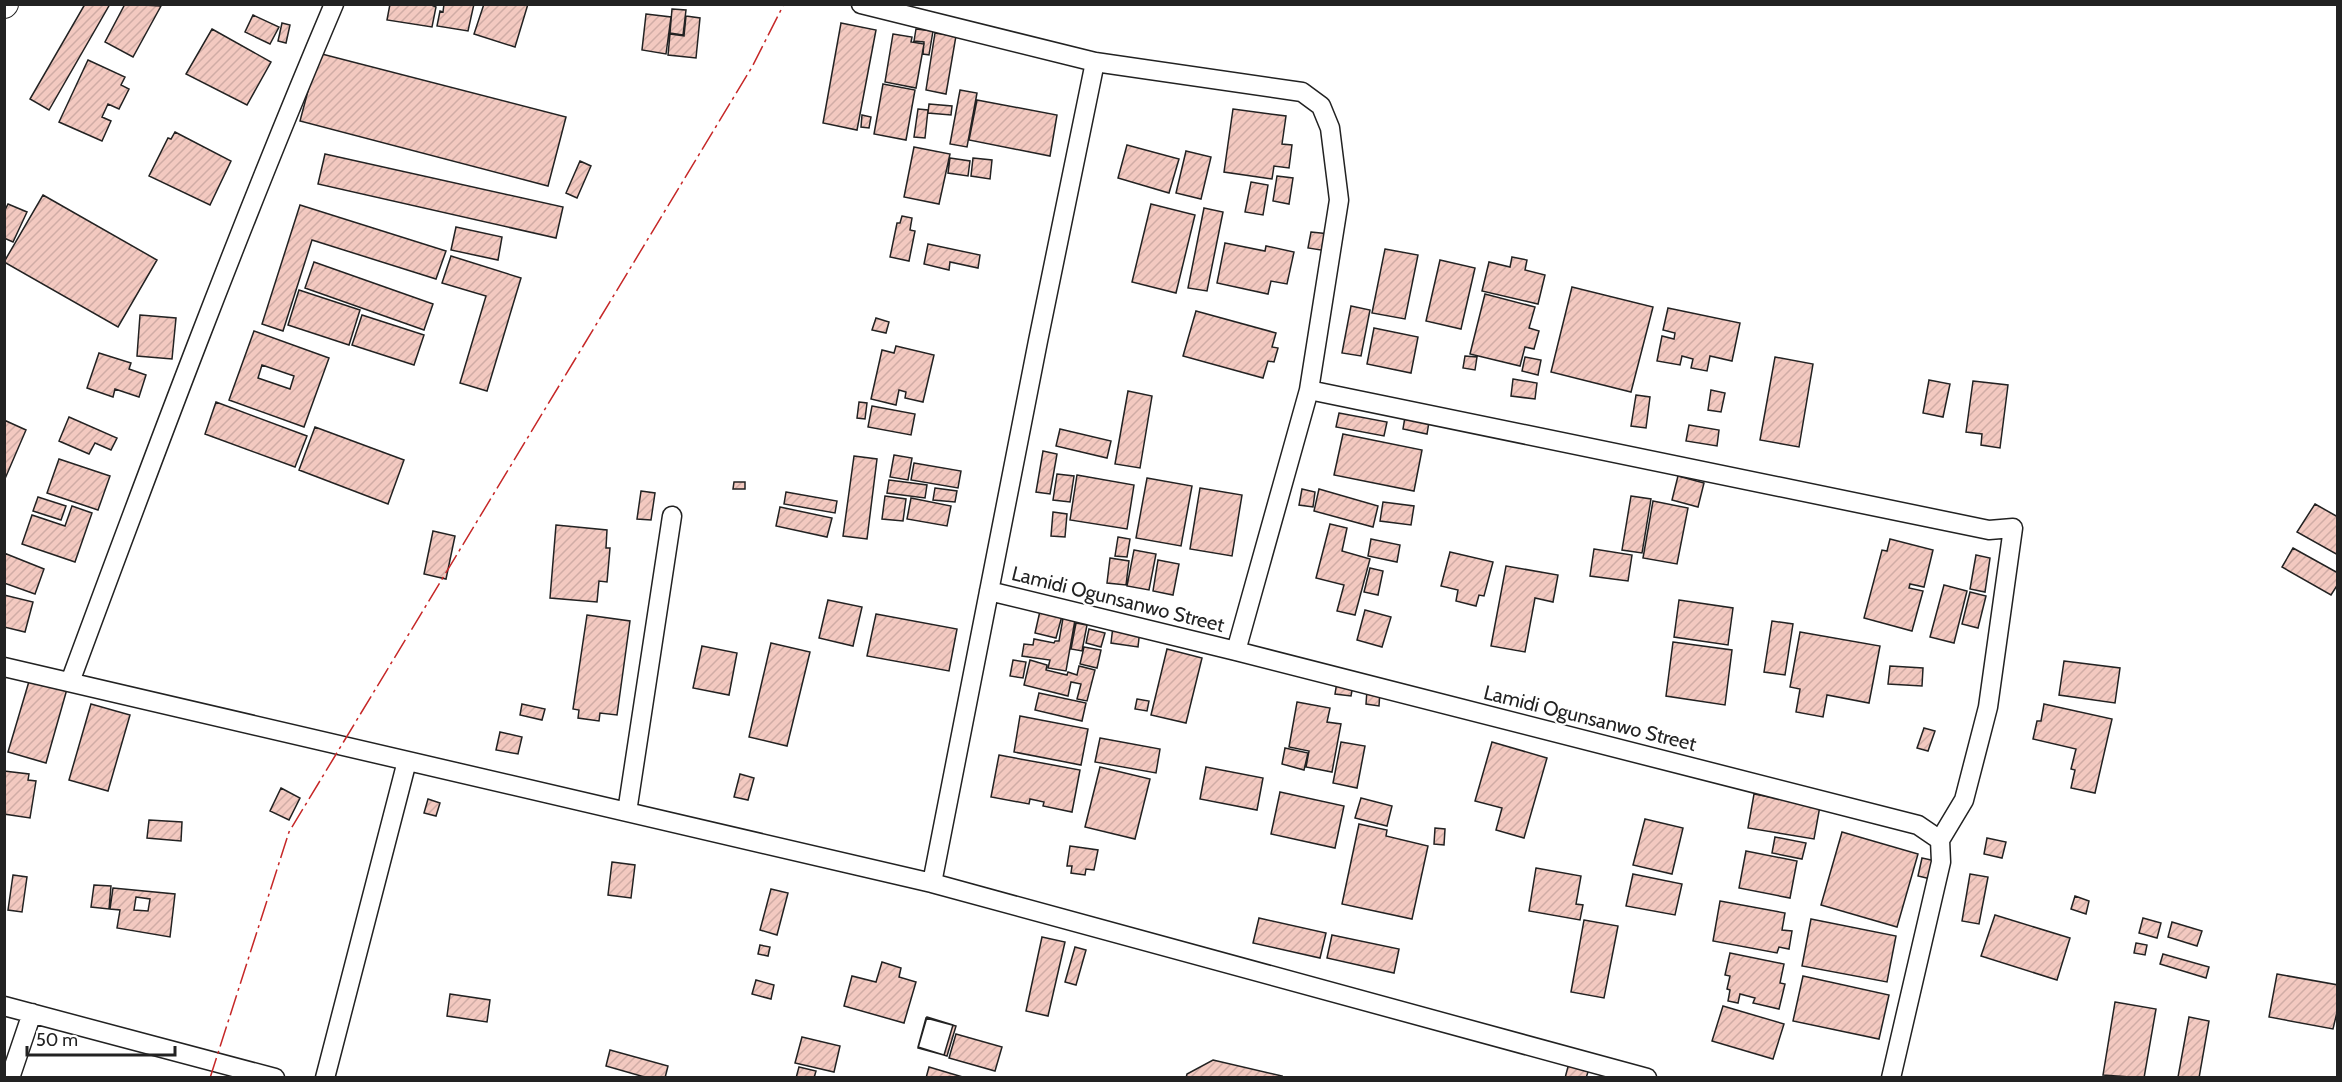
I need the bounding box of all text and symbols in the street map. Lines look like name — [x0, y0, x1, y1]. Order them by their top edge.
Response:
street label: Lamidi Ogunsanwo Street — [1009, 561, 1227, 637]
street label: Lamidi Ogunsanwo Street — [1481, 680, 1699, 756]
scale bar — [27, 1019, 176, 1057]
text: 50 m — [36, 1029, 78, 1051]

